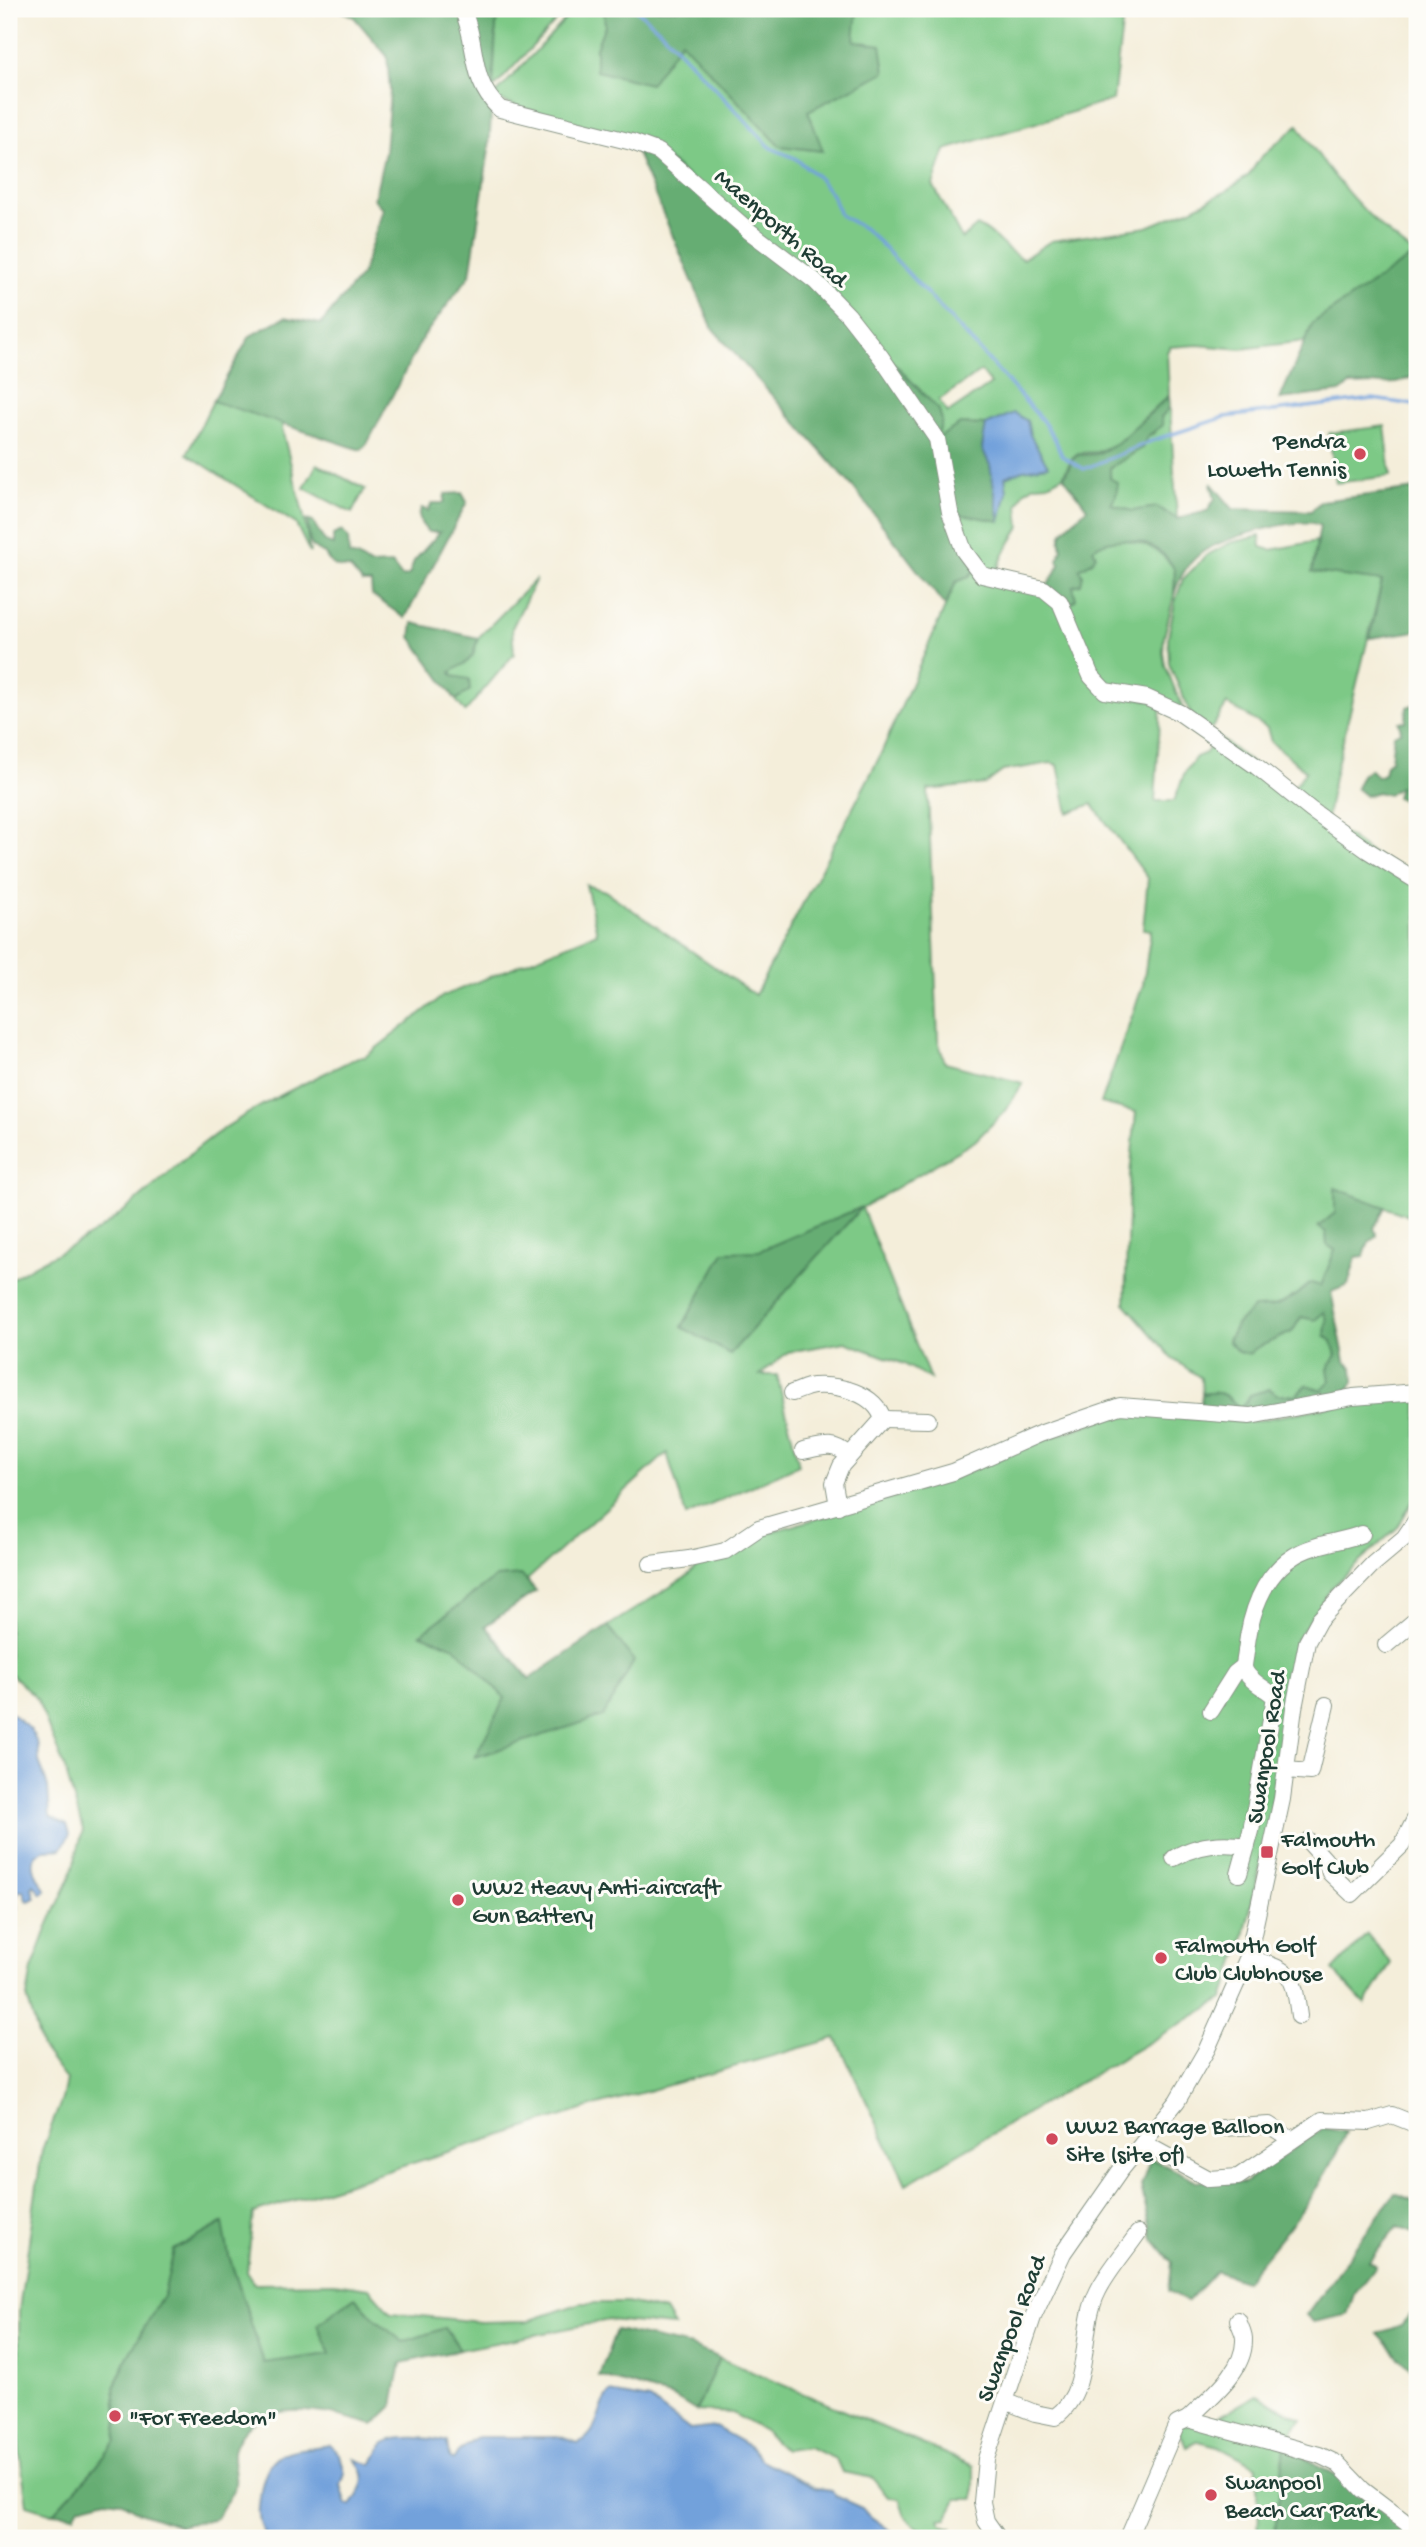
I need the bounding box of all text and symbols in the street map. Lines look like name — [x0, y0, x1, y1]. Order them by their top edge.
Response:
street label: Maenporth Road — [707, 164, 854, 297]
place label: Pendra Loweth Tennis — [1207, 429, 1347, 486]
marker: Pendra Loweth Tennis — [1352, 446, 1368, 462]
street label: Swanpool Road — [1242, 1667, 1295, 1826]
place label: Falmouth Golf Club — [1280, 1827, 1375, 1884]
marker: Falmouth Golf Club — [1259, 1844, 1275, 1860]
place label: WW2 Heavy Anti-aircraft Gun Battery — [472, 1875, 722, 1932]
marker: WW2 Heavy Anti-aircraft Gun Battery — [450, 1892, 466, 1908]
place label: Falmouth Golf Club Clubhouse — [1174, 1933, 1324, 1990]
marker: Falmouth Golf Club Clubhouse — [1153, 1950, 1169, 1966]
place label: WW2 Barrage Balloon Site (site of) — [1066, 2114, 1285, 2171]
marker: WW2 Barrage Balloon Site (site of) — [1044, 2131, 1060, 2147]
street label: Swanpool Road — [972, 2250, 1055, 2407]
place label: "For Freedom" — [129, 2405, 277, 2434]
marker: "For Freedom" — [107, 2408, 123, 2424]
place label: Swanpool Beach Car Park — [1224, 2470, 1378, 2527]
marker: Swanpool Beach Car Park — [1203, 2487, 1219, 2503]

